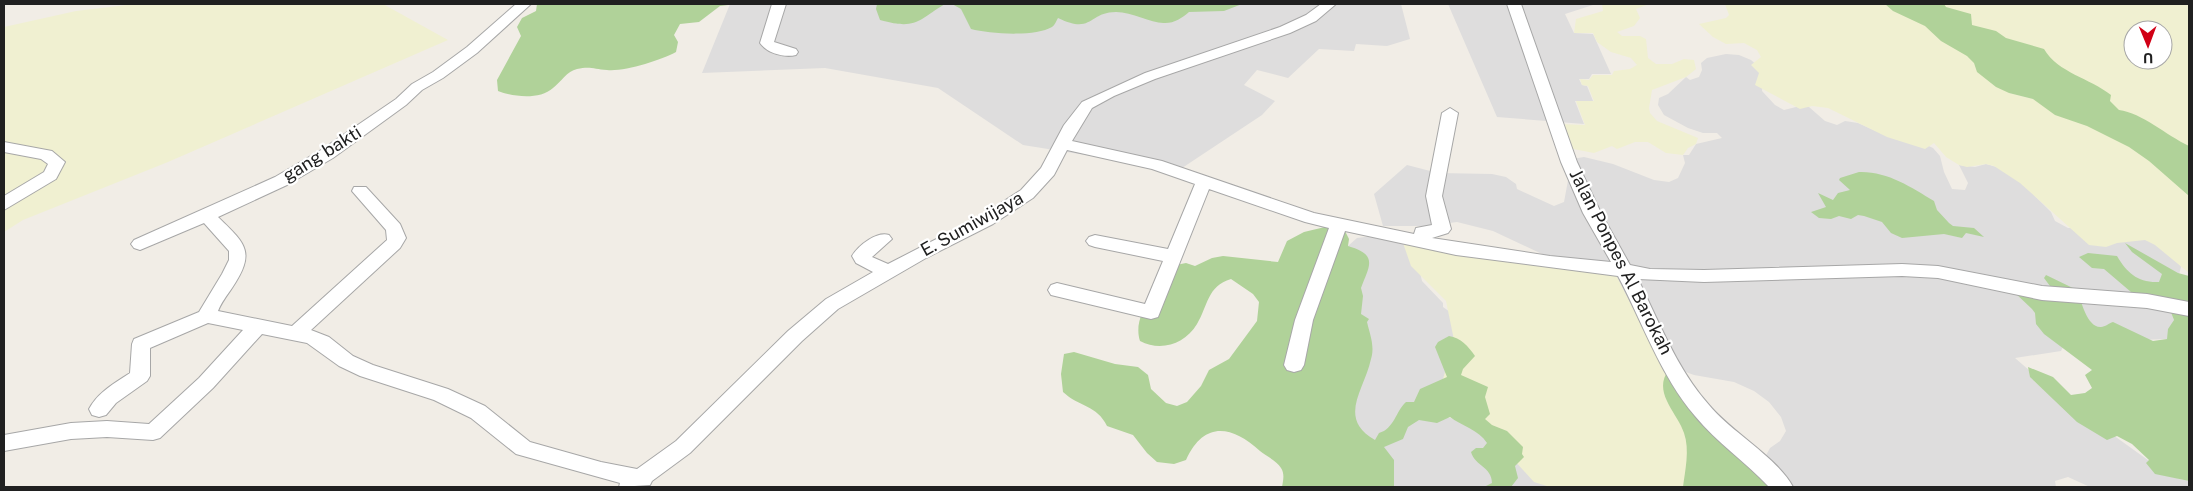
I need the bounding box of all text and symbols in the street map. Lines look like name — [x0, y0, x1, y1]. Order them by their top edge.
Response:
north arrow — [2123, 20, 2173, 70]
text: U — [2143, 50, 2153, 66]
street label: gang bakti — [279, 121, 365, 186]
street label: Jalan Ponpes Al Barokah — [1566, 166, 1677, 358]
street label: E. Sumiwijaya — [917, 187, 1027, 260]

